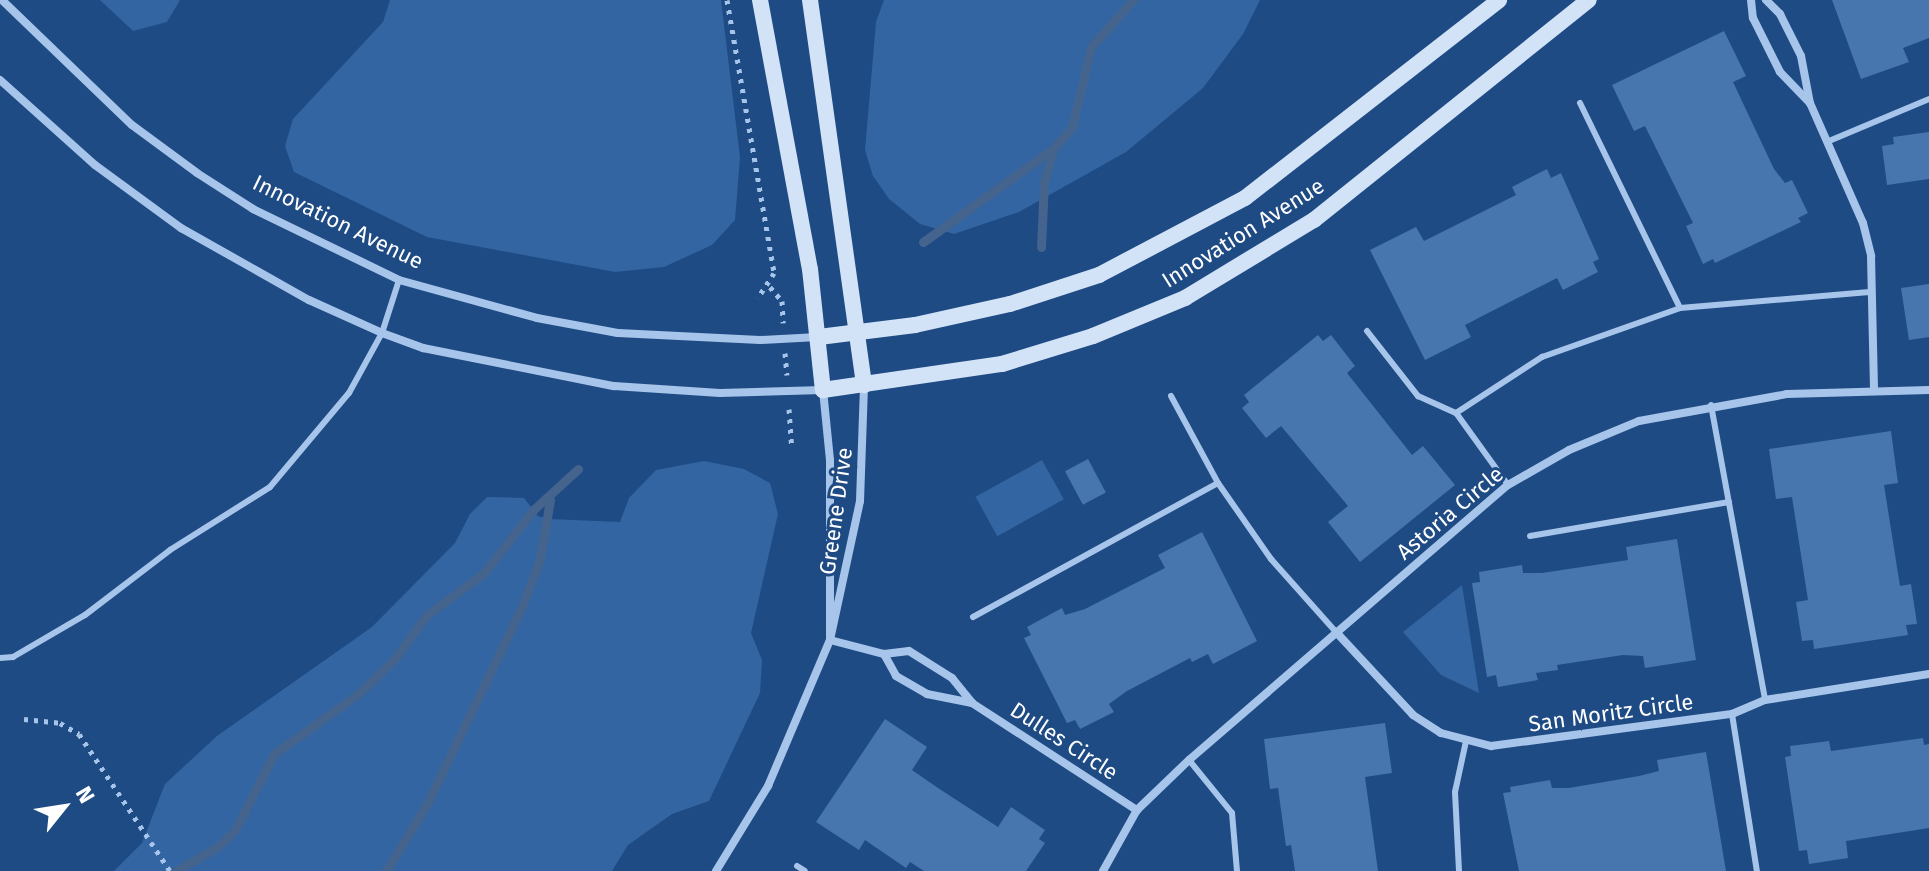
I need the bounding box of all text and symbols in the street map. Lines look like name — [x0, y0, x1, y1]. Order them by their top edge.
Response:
street label: Innovation Avenue — [249, 169, 427, 275]
street label: Innovation Avenue — [1157, 172, 1329, 294]
street label: Greene Drive — [814, 446, 858, 576]
street label: Astoria Circle — [1391, 461, 1509, 565]
street label: San Moritz Circle — [1527, 688, 1695, 738]
street label: Dulles Circle — [1005, 696, 1123, 786]
north arrow — [24, 767, 104, 847]
text: N — [70, 782, 101, 808]

